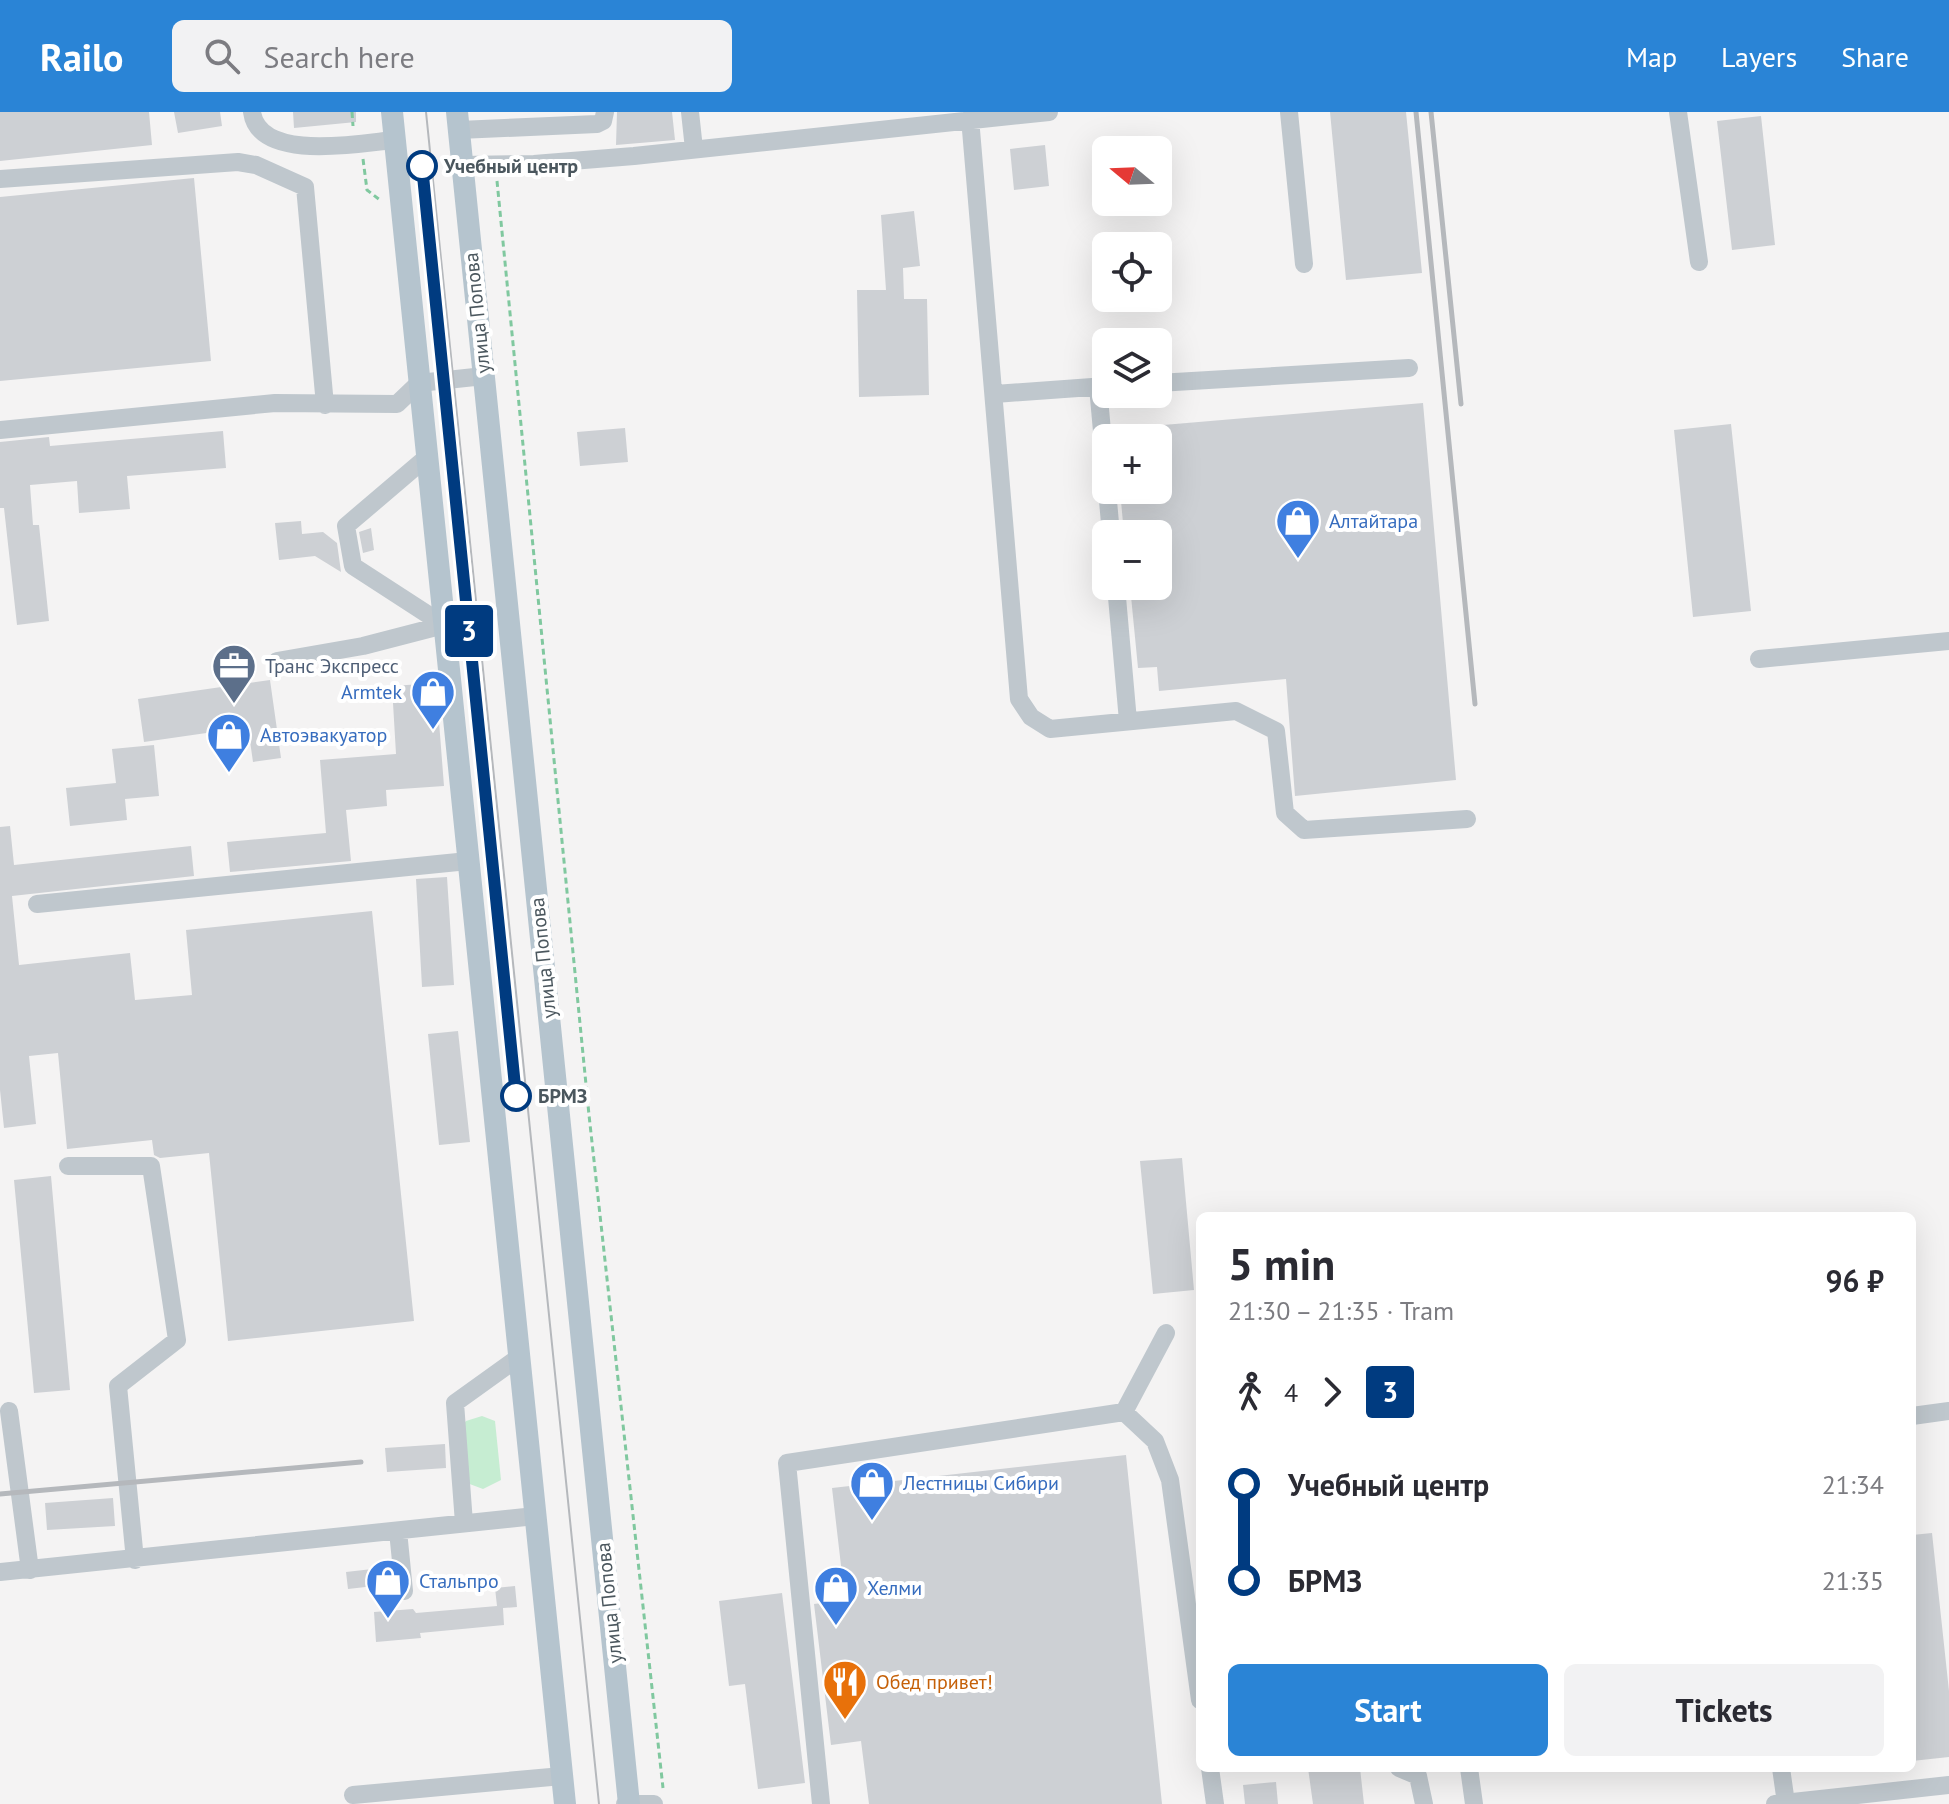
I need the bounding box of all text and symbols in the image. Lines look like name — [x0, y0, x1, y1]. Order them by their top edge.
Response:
search box — [172, 20, 732, 92]
text: Railo — [40, 32, 124, 81]
icon: search — [200, 34, 244, 78]
text: Search here — [264, 37, 415, 76]
text: Map — [1626, 38, 1677, 75]
text: Layers — [1721, 38, 1797, 75]
text: Share — [1841, 38, 1909, 75]
north arrow — [1092, 136, 1172, 216]
map controls — [1092, 136, 1172, 600]
marker: Учебный центр — [407, 151, 437, 181]
place label: Учебный центр — [443, 153, 578, 179]
button: locate — [1092, 232, 1172, 312]
street label: улица Попова — [458, 251, 496, 375]
button: layers — [1092, 328, 1172, 408]
button: + — [1092, 424, 1172, 504]
shop icon: Алтайтара — [1274, 497, 1322, 560]
place label: Алтайтара — [1329, 508, 1418, 534]
button: − — [1092, 520, 1172, 600]
line badge: 3 — [443, 605, 495, 657]
text: 3 — [461, 612, 477, 649]
office icon: Транс Экспресс — [210, 642, 258, 705]
place label: Транс Экспресс — [265, 653, 399, 679]
shop icon: Armtek — [409, 668, 457, 731]
place label: Armtek — [341, 679, 402, 705]
shop icon: Автоэвакуатор — [205, 711, 253, 774]
place label: Автоэвакуатор — [260, 722, 387, 748]
street label: улица Попова — [524, 896, 562, 1020]
marker: БРМЗ — [501, 1081, 531, 1111]
place label: БРМЗ — [538, 1083, 587, 1109]
text: 5 min — [1228, 1235, 1335, 1292]
text: 96 ₽ — [1825, 1261, 1884, 1300]
text: 21:30 – 21:35 · Tram — [1228, 1294, 1454, 1327]
icon: walk — [1228, 1370, 1272, 1414]
icon: forward — [1310, 1370, 1354, 1414]
text: 3 — [1382, 1373, 1398, 1410]
text: 4 — [1284, 1376, 1298, 1409]
shop icon: Лестницы Сибири — [848, 1459, 896, 1522]
text: Учебный центр — [1288, 1465, 1489, 1504]
text: 21:34 — [1822, 1468, 1884, 1501]
place label: Лестницы Сибири — [902, 1470, 1059, 1496]
street label: улица Попова — [590, 1541, 628, 1665]
shop icon: Стальпро — [364, 1557, 412, 1620]
text: БРМЗ — [1288, 1561, 1362, 1600]
shop icon: Хелми — [812, 1564, 860, 1627]
text: 21:35 — [1822, 1564, 1884, 1597]
place label: Стальпро — [419, 1568, 499, 1594]
place label: Хелми — [867, 1575, 922, 1601]
restaurant icon: Обед привет! — [821, 1658, 869, 1721]
button: Start — [1228, 1664, 1548, 1756]
button: Tickets — [1564, 1664, 1884, 1756]
place label: Обед привет! — [876, 1669, 993, 1695]

